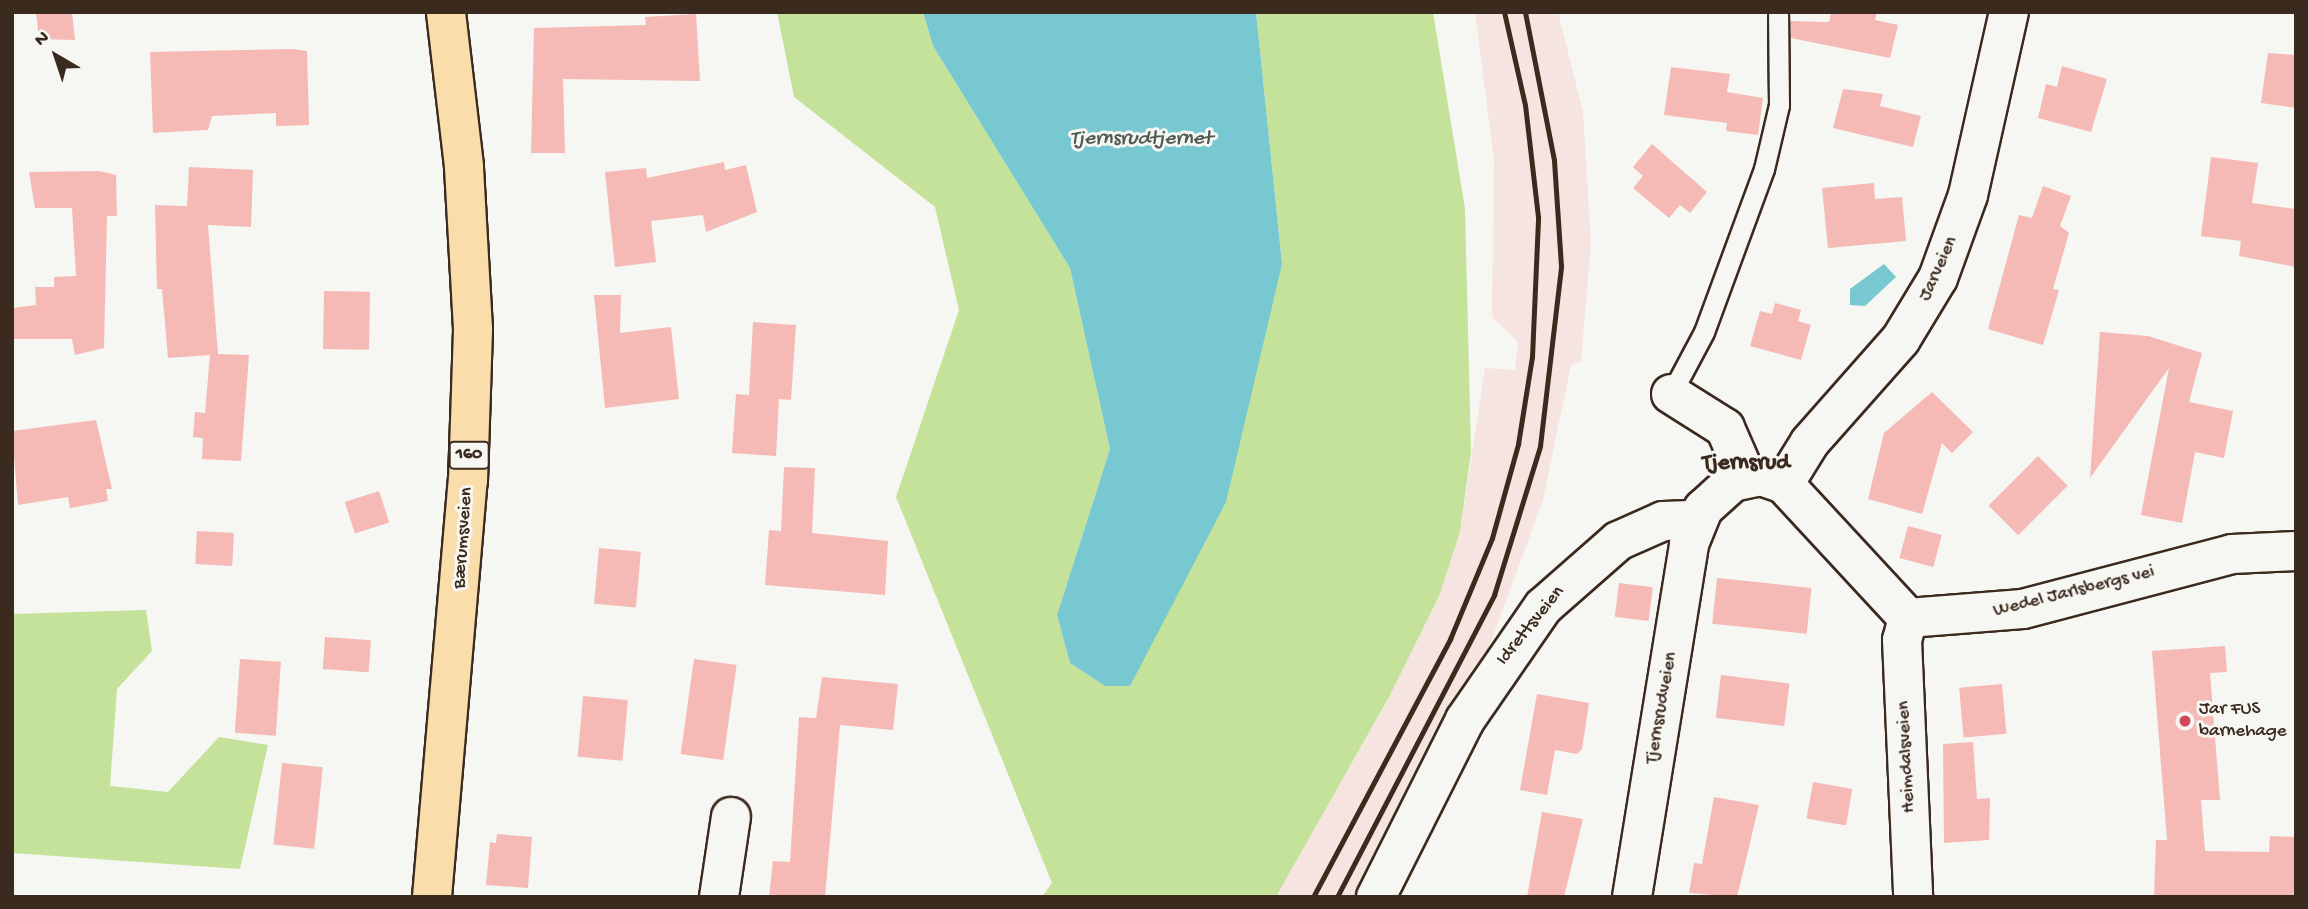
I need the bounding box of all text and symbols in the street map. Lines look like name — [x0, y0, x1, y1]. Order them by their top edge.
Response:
north arrow — [21, 21, 91, 91]
text: N — [30, 26, 55, 52]
water label: Tjernsrudtjernet — [1070, 127, 1212, 153]
street label: Jarveien — [1915, 233, 1963, 305]
road number: 160 — [448, 440, 490, 470]
district label: Tjernsrud — [1702, 450, 1790, 478]
street label: Bærumsveien — [449, 487, 479, 589]
street label: Wedel Jarlsbergs vei — [1991, 561, 2157, 623]
street label: Idrettsveien — [1492, 582, 1570, 670]
street label: Tjernsrudveien — [1641, 650, 1683, 766]
place label: Jar FUS barnehage — [2199, 699, 2287, 743]
street label: Heimdalsveien — [1893, 700, 1921, 814]
marker: Jar FUS barnehage — [2177, 713, 2193, 729]

